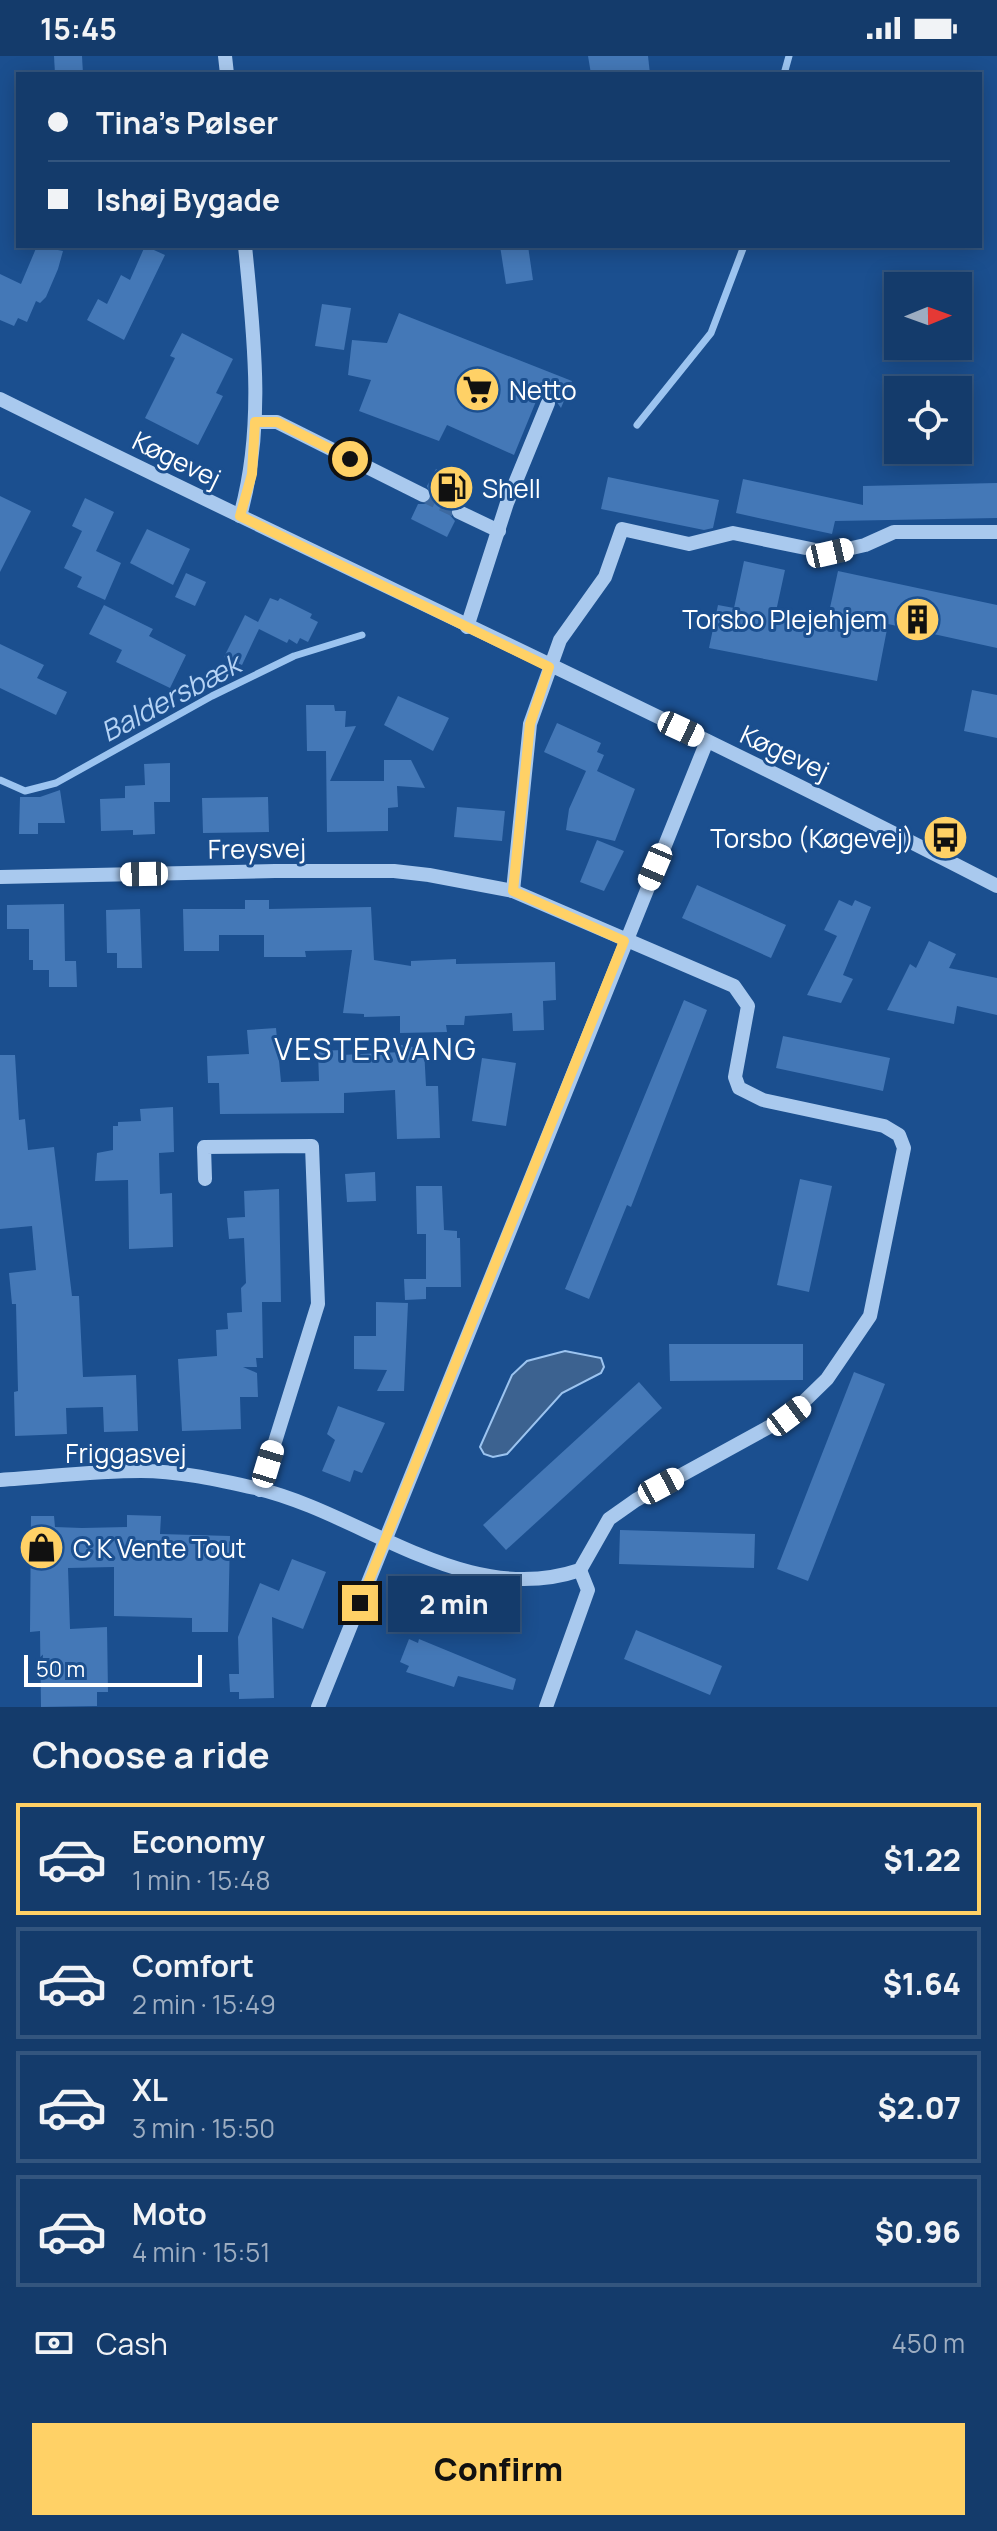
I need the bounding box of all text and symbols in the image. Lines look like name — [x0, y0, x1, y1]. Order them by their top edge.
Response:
text: 15:45 — [40, 8, 117, 49]
text: Tina's Pølser — [96, 102, 278, 143]
text: Ishøj Bygade — [96, 179, 280, 220]
north arrow — [884, 272, 972, 360]
map controls — [884, 272, 972, 464]
supermarket icon: Netto — [454, 366, 502, 414]
place label: Netto — [509, 372, 577, 408]
button: locate — [884, 376, 972, 464]
street label: Køgevej — [127, 422, 227, 496]
route start — [332, 441, 368, 477]
fuel station icon: Shell — [427, 464, 475, 512]
place label: Shell — [482, 470, 541, 506]
car — [804, 536, 856, 570]
building icon: Torsbo Plejehjem — [894, 595, 942, 643]
place label: Torsbo Plejehjem — [682, 601, 887, 637]
water label: Baldersbæk — [93, 642, 250, 750]
car — [654, 708, 708, 750]
street label: Køgevej — [735, 716, 835, 788]
bus stop icon: Torsbo (Køgevej) — [921, 814, 969, 862]
place label: Torsbo (Køgevej) — [710, 820, 914, 856]
street label: Freysvej — [207, 829, 307, 867]
car — [635, 840, 675, 894]
car — [120, 862, 168, 886]
district label: VESTERVANG — [274, 1028, 478, 1069]
car — [763, 1392, 815, 1440]
street label: Friggasvej — [65, 1435, 187, 1471]
car — [250, 1438, 286, 1490]
car — [634, 1464, 688, 1508]
shop icon: C K Vente Tout — [18, 1524, 66, 1572]
place label: C K Vente Tout — [73, 1530, 246, 1566]
callout: 2 min — [388, 1575, 520, 1631]
route end — [342, 1585, 378, 1621]
text: 2 min — [420, 1586, 488, 1622]
scale bar — [24, 1651, 202, 1687]
text: 50 m — [36, 1654, 85, 1684]
text: Choose a ride — [32, 1730, 270, 1779]
text: Economy — [132, 1821, 265, 1862]
icon: car — [36, 1823, 108, 1895]
text: $1.22 — [884, 1839, 961, 1880]
text: 1 min · 15:48 — [132, 1862, 271, 1898]
text: Comfort — [132, 1945, 254, 1986]
icon: car — [36, 1947, 108, 2019]
text: $1.64 — [883, 1963, 961, 2004]
text: 2 min · 15:49 — [132, 1986, 276, 2022]
text: XL — [132, 2069, 168, 2110]
icon: car — [36, 2071, 108, 2143]
text: $2.07 — [878, 2087, 961, 2128]
text: 3 min · 15:50 — [132, 2110, 275, 2146]
text: Moto — [132, 2193, 207, 2234]
icon: car — [36, 2195, 108, 2267]
text: $0.96 — [875, 2211, 961, 2252]
text: 4 min · 15:51 — [132, 2234, 270, 2270]
icon: cash — [32, 2321, 76, 2365]
text: Cash — [96, 2323, 168, 2364]
text: 450 m — [892, 2325, 965, 2361]
button: Confirm — [32, 2423, 965, 2515]

